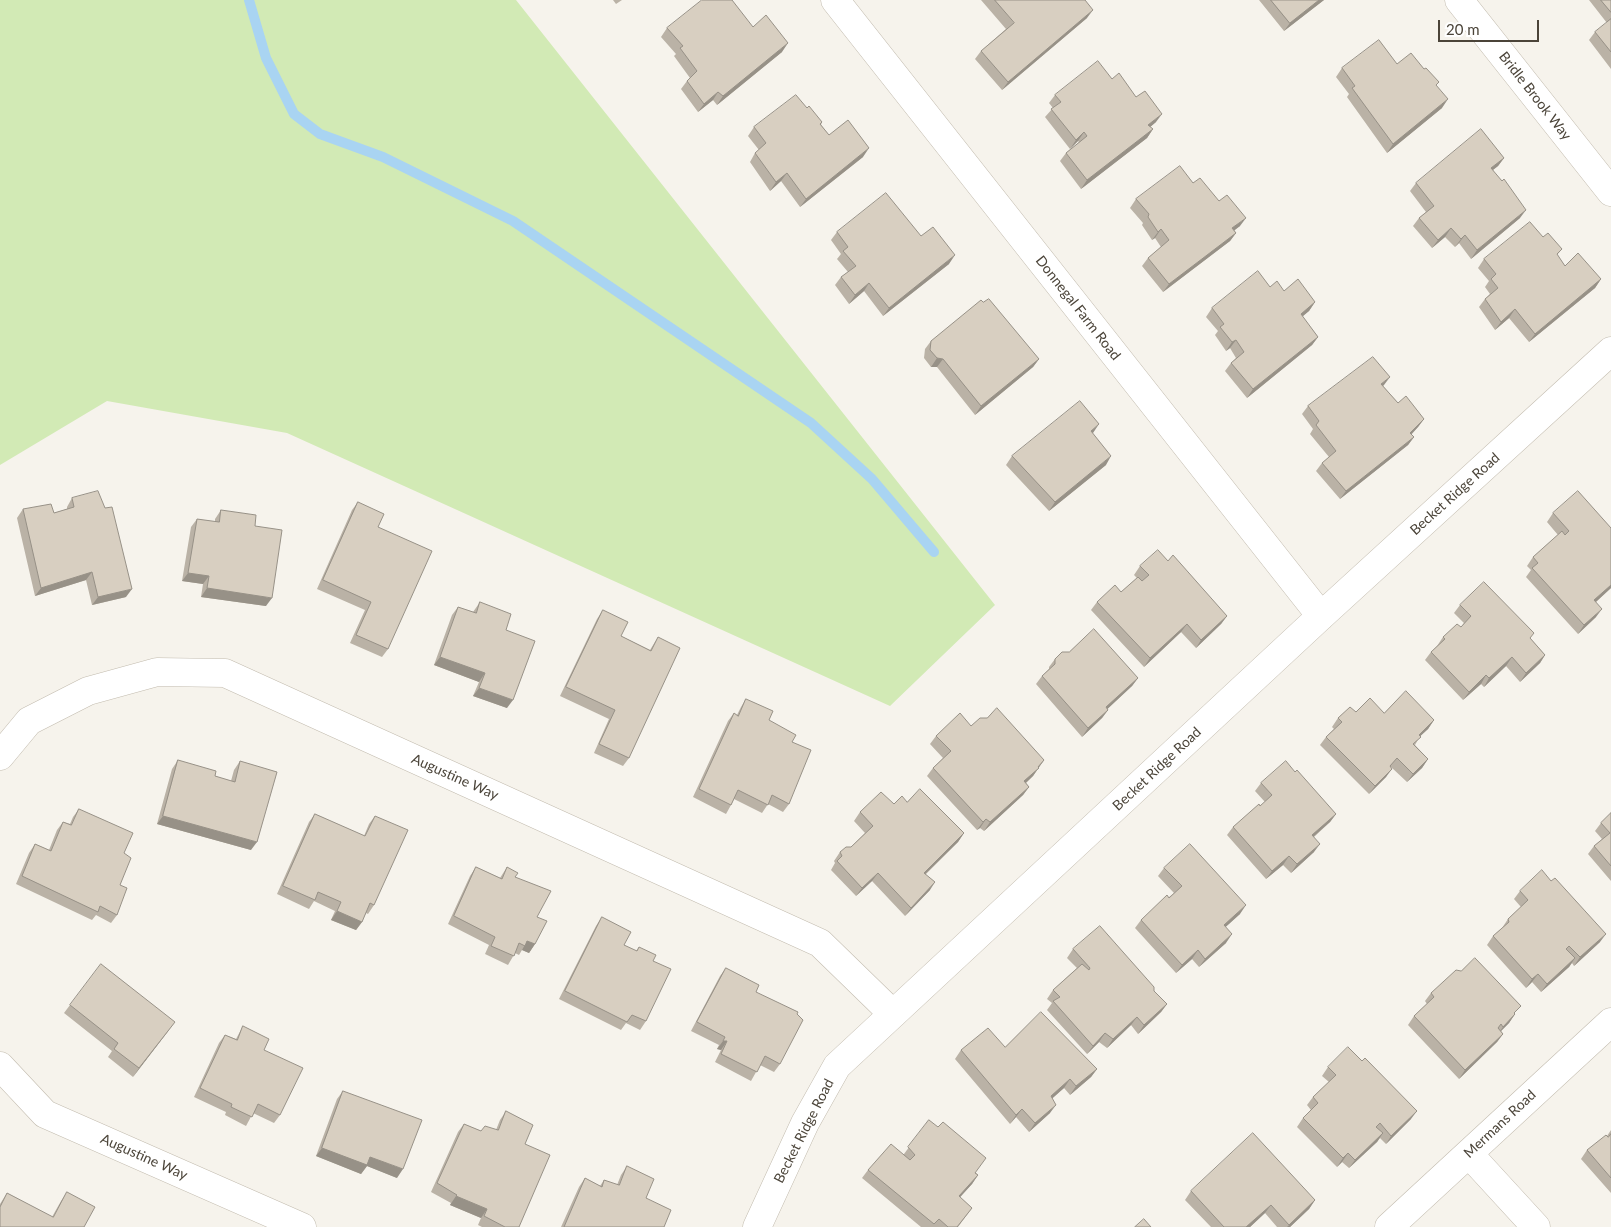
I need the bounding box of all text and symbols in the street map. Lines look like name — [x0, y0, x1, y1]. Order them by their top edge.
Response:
scale bar — [1441, 10, 1542, 42]
text: 20 m — [1446, 20, 1480, 38]
street label: Bridle Brook Way — [1495, 48, 1575, 144]
street label: Donnegal Farm Road — [1032, 252, 1124, 364]
street label: Becket Ridge Road — [1407, 449, 1503, 539]
street label: Becket Ridge Road — [1109, 724, 1205, 814]
street label: Augustine Way — [409, 750, 501, 804]
street label: Becket Ridge Road — [770, 1076, 838, 1186]
street label: Mermans Road — [1461, 1086, 1539, 1162]
street label: Augustine Way — [98, 1130, 190, 1184]

